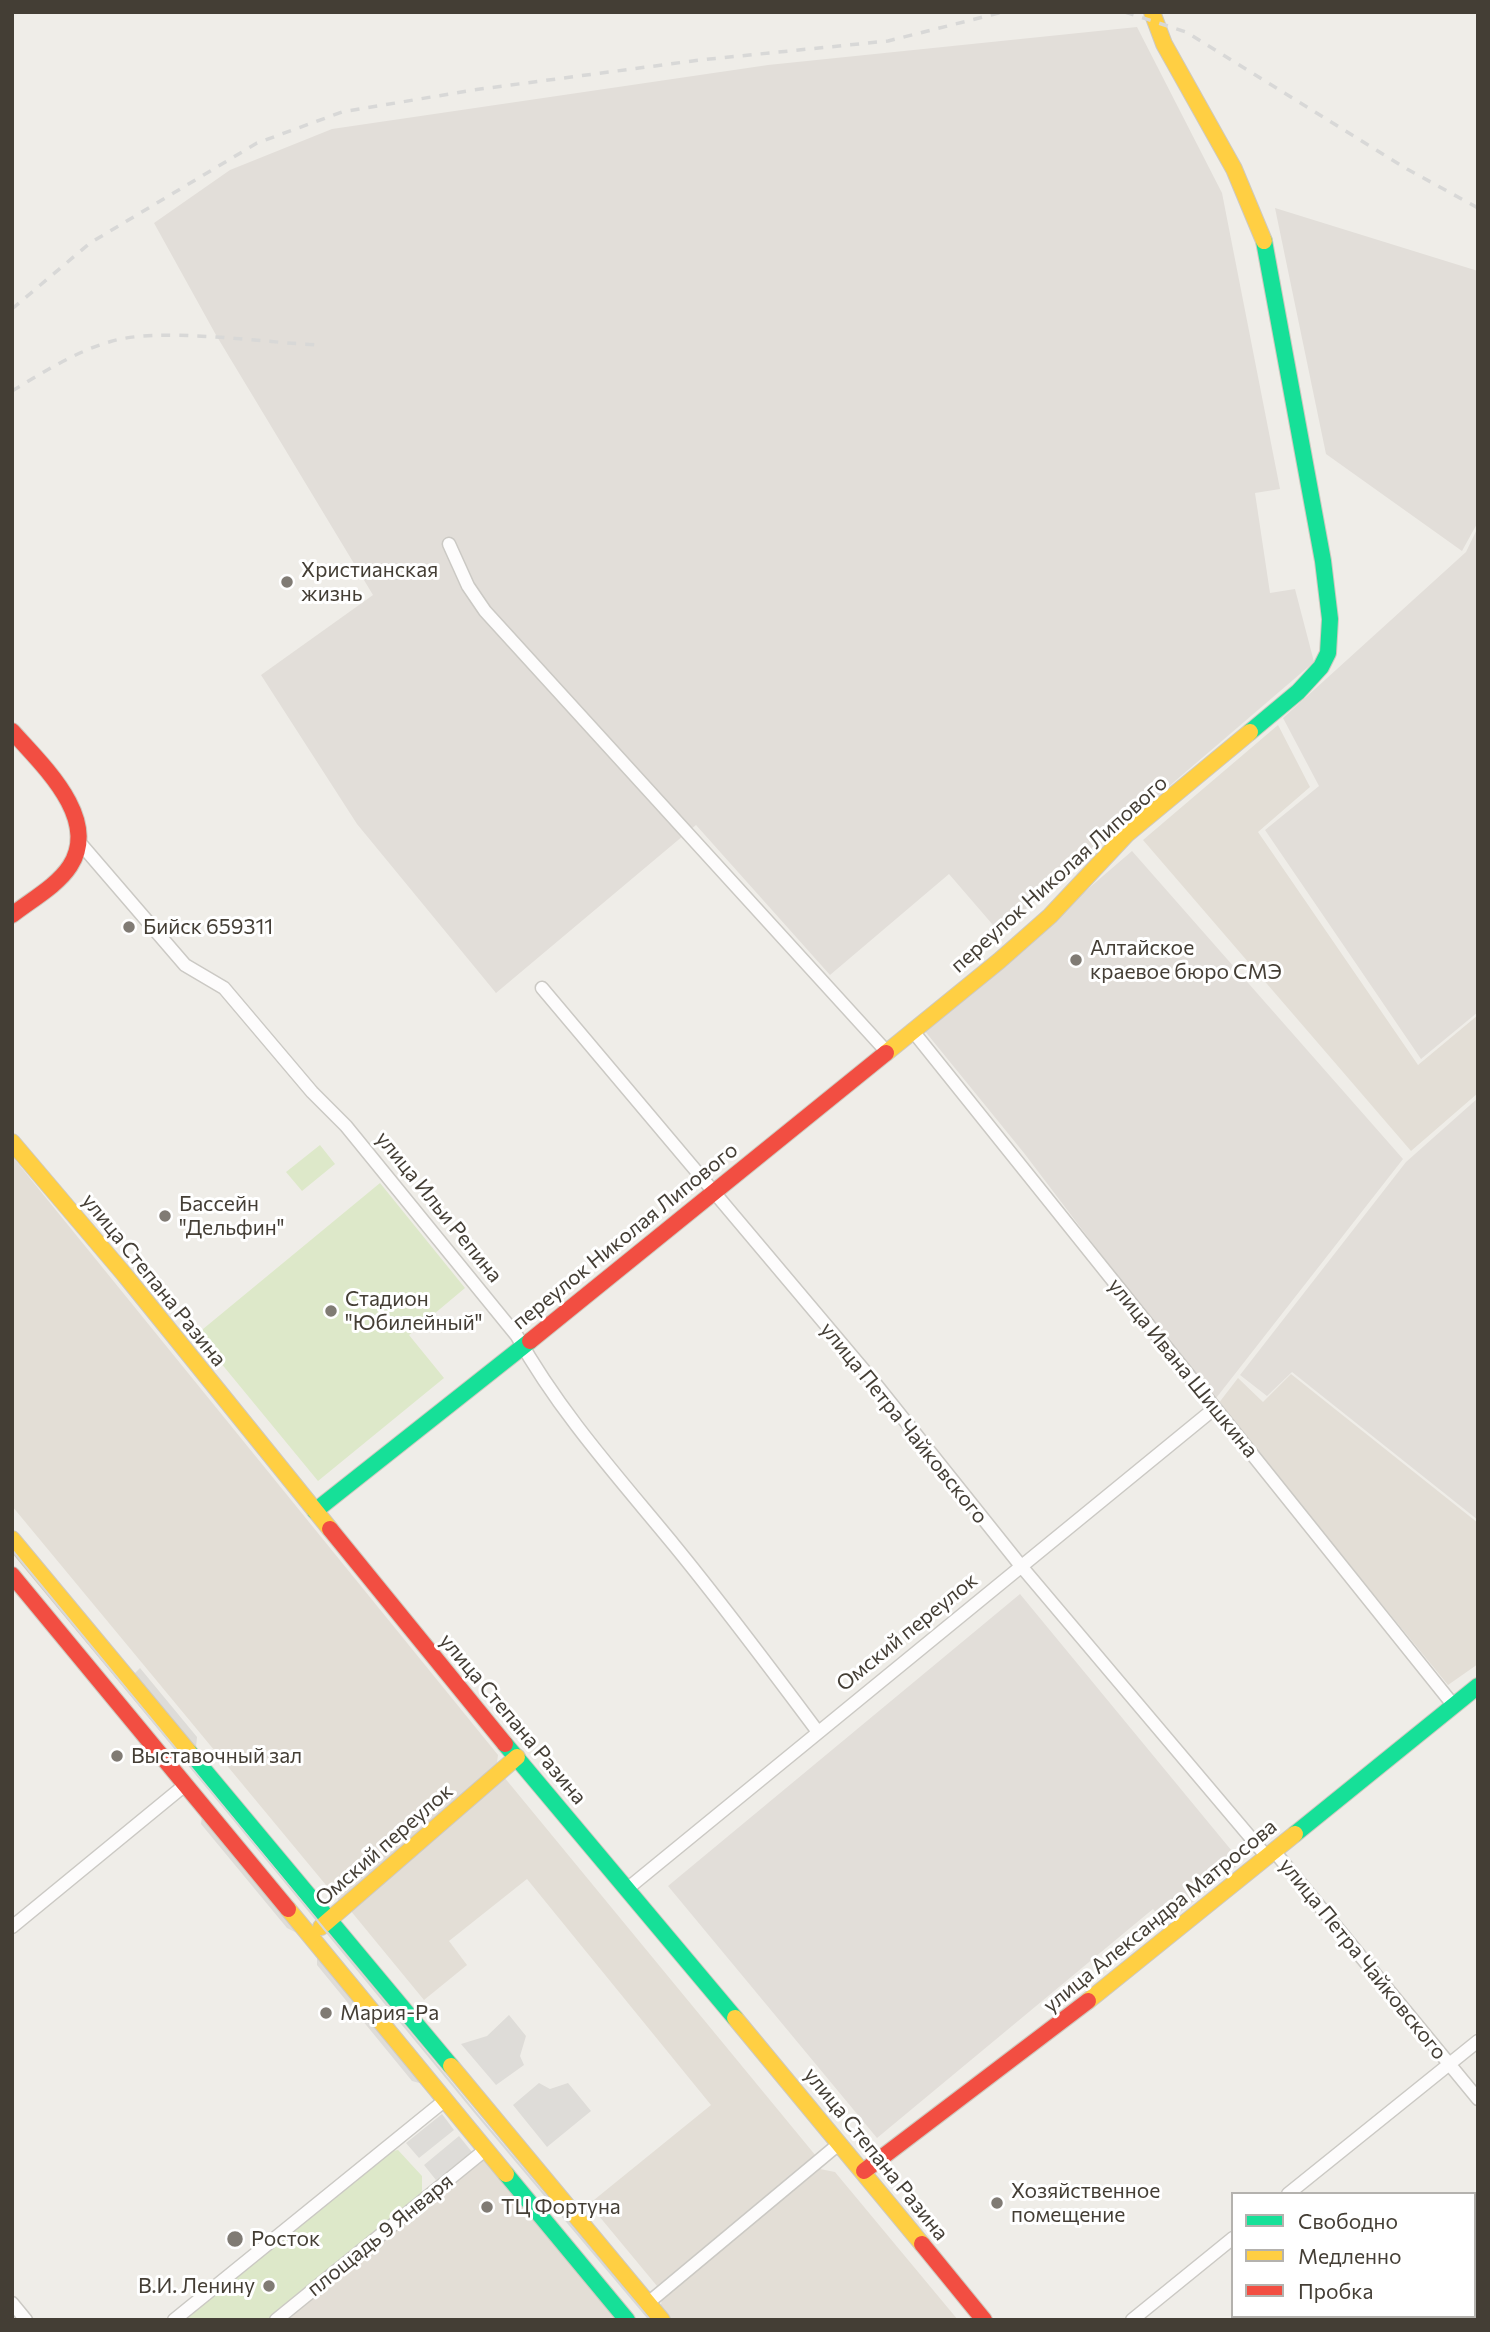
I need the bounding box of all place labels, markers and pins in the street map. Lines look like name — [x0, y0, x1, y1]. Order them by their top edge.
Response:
place label: Христианская жизнь — [301, 557, 438, 607]
marker: Христианская жизнь — [279, 574, 295, 590]
place label: Бийск 659311 — [143, 914, 273, 940]
marker: Бийск 659311 — [121, 919, 137, 935]
place label: Алтайское краевое бюро СМЭ — [1090, 935, 1282, 985]
marker: Алтайское краевое бюро СМЭ — [1068, 952, 1084, 968]
place label: Бассейн "Дельфин" — [179, 1191, 284, 1241]
marker: Бассейн "Дельфин" — [157, 1208, 173, 1224]
place label: Стадион "Юбилейный" — [345, 1286, 483, 1336]
marker: Стадион "Юбилейный" — [323, 1303, 339, 1319]
place label: Выставочный зал — [131, 1743, 302, 1769]
marker: Выставочный зал — [109, 1748, 125, 1764]
place label: Мария-Ра — [340, 2000, 439, 2026]
marker: Мария-Ра — [318, 2005, 334, 2021]
place label: Хозяйственное помещение — [1011, 2178, 1160, 2228]
place label: ТЦ Фортуна — [501, 2194, 621, 2220]
marker: Хозяйственное помещение — [989, 2195, 1005, 2211]
marker: ТЦ Фортуна — [479, 2199, 495, 2215]
place label: Росток — [251, 2226, 320, 2252]
marker: Росток — [225, 2229, 245, 2249]
place label: В.И. Ленину — [138, 2273, 255, 2299]
marker: В.И. Ленину — [261, 2278, 277, 2294]

